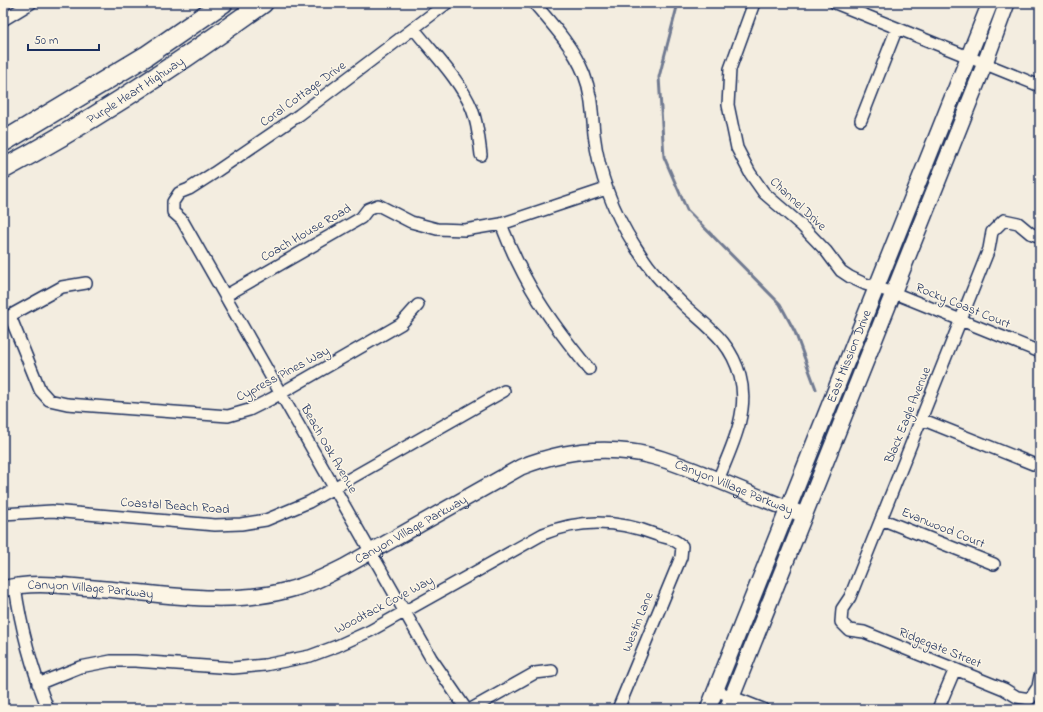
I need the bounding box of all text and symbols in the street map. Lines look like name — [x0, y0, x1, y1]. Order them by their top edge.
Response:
scale bar — [28, 26, 99, 52]
text: 50 m — [34, 32, 58, 50]
street label: Purple Heart Highway — [83, 52, 188, 129]
street label: Coral Cottage Drive — [256, 56, 351, 133]
street label: Channel Drive — [765, 173, 831, 235]
street label: Coach House Road — [257, 199, 355, 267]
street label: Rocky Coast Court — [912, 278, 1014, 335]
street label: East Mission Drive — [822, 307, 876, 405]
street label: Cypress Pines Way — [233, 341, 334, 408]
street label: Black Eagle Avenue — [880, 364, 937, 467]
street label: Beach Oak Avenue — [295, 400, 362, 497]
street label: Canyon Village Parkway — [672, 455, 796, 520]
street label: Canyon Village Parkway — [351, 490, 471, 569]
street label: Coastal Beach Road — [120, 493, 231, 519]
street label: Evanwood Court — [898, 503, 988, 554]
street label: Woodtack Cove Way — [331, 571, 437, 640]
street label: Canyon Village Parkway — [27, 575, 154, 604]
street label: Westin Lane — [617, 589, 659, 655]
street label: Ridgegate Street — [895, 623, 985, 674]

